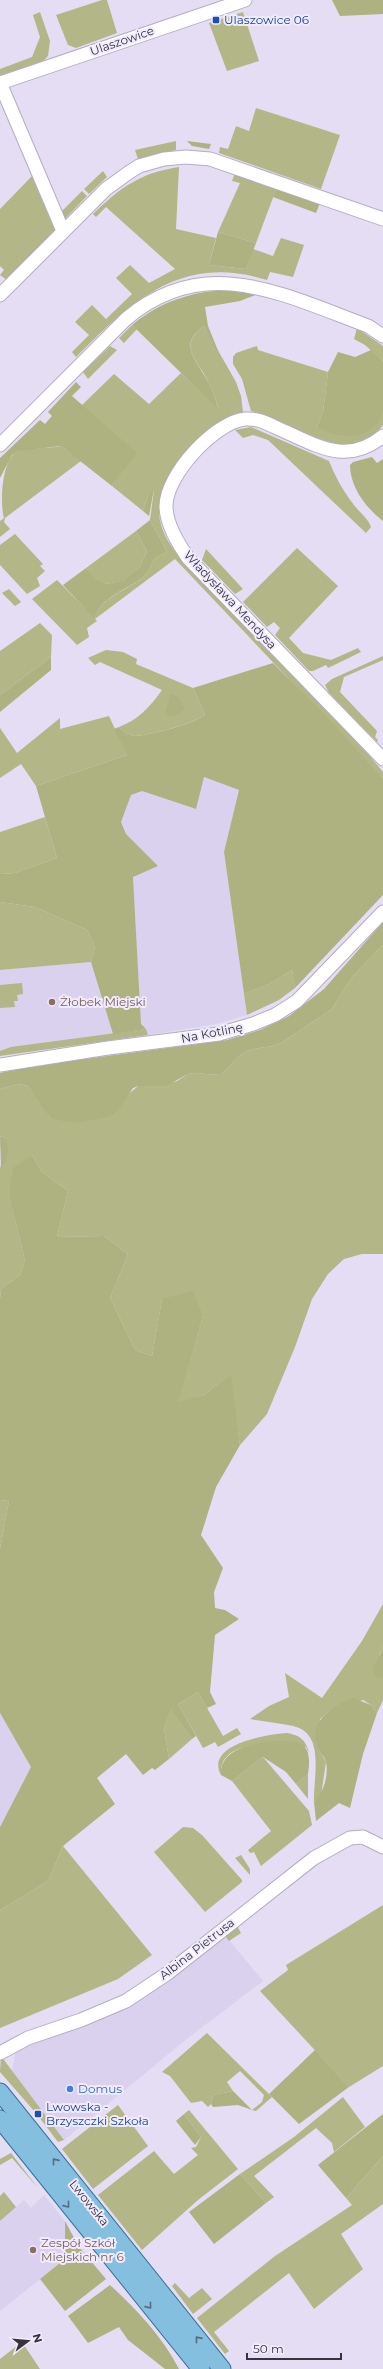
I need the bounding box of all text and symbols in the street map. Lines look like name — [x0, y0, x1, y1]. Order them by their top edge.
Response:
place label: Ulaszowice 06 — [224, 12, 309, 27]
marker: Ulaszowice 06 — [211, 15, 221, 25]
street label: Ulaszowice — [88, 23, 156, 58]
street label: Władysława Mendysa — [181, 547, 280, 652]
place label: Żłobek Miejski — [60, 994, 146, 1009]
marker: Żłobek Miejski — [47, 997, 57, 1007]
street label: Na Kotlinę — [180, 1019, 244, 1046]
street label: Albina Pietrusa — [156, 1915, 237, 1983]
place label: Domus — [78, 2081, 122, 2096]
marker: Domus — [65, 2084, 75, 2094]
place label: Lwowska - Brzyszczki Szkoła — [46, 2099, 149, 2128]
marker: Lwowska - Brzyszczki Szkoła — [33, 2109, 43, 2119]
one-way arrow — [53, 2158, 60, 2165]
street label: Lwowska — [66, 2177, 112, 2229]
one-way arrow — [63, 2200, 70, 2208]
place label: Zespół Szkół Miejskich nr 6 — [41, 2235, 124, 2264]
marker: Zespół Szkół Miejskich nr 6 — [28, 2245, 38, 2255]
one-way arrow — [145, 2301, 152, 2308]
north arrow — [8, 2321, 48, 2361]
text: N — [30, 2332, 46, 2344]
scale bar — [247, 2335, 341, 2361]
one-way arrow — [195, 2336, 202, 2343]
text: 50 m — [253, 2341, 284, 2356]

